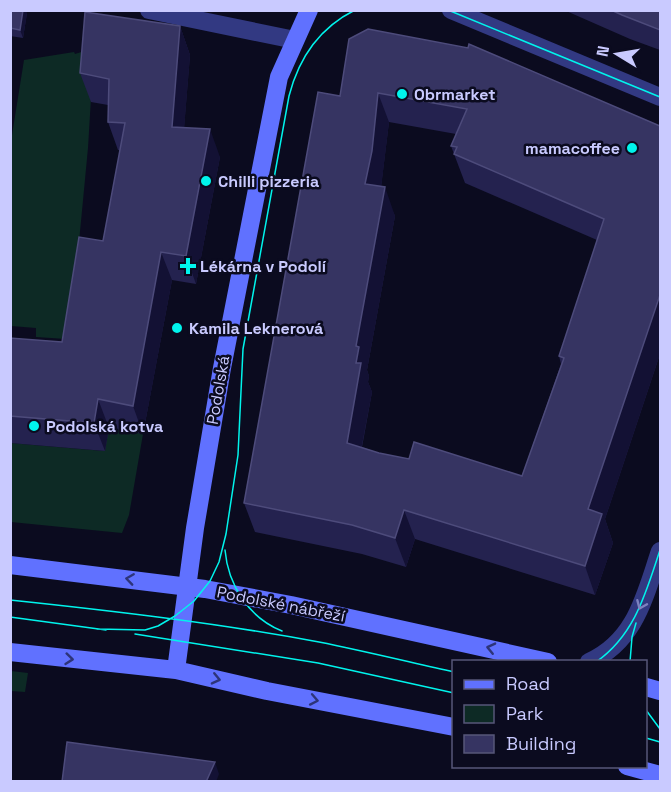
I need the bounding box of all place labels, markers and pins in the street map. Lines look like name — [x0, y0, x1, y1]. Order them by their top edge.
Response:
place label: Obrmarket — [414, 84, 495, 105]
marker: Obrmarket — [395, 87, 409, 101]
place label: mamacoffee — [525, 138, 620, 159]
marker: mamacoffee — [625, 141, 639, 155]
place label: Chilli pizzeria — [218, 171, 319, 192]
marker: Chilli pizzeria — [199, 174, 213, 188]
place label: Lékárna v Podolí — [200, 256, 327, 277]
marker: Lékárna v Podolí — [181, 259, 195, 273]
place label: Kamila Leknerová — [189, 318, 323, 339]
marker: Kamila Leknerová — [170, 321, 184, 335]
place label: Podolská kotva — [46, 416, 163, 437]
marker: Podolská kotva — [27, 419, 41, 433]

